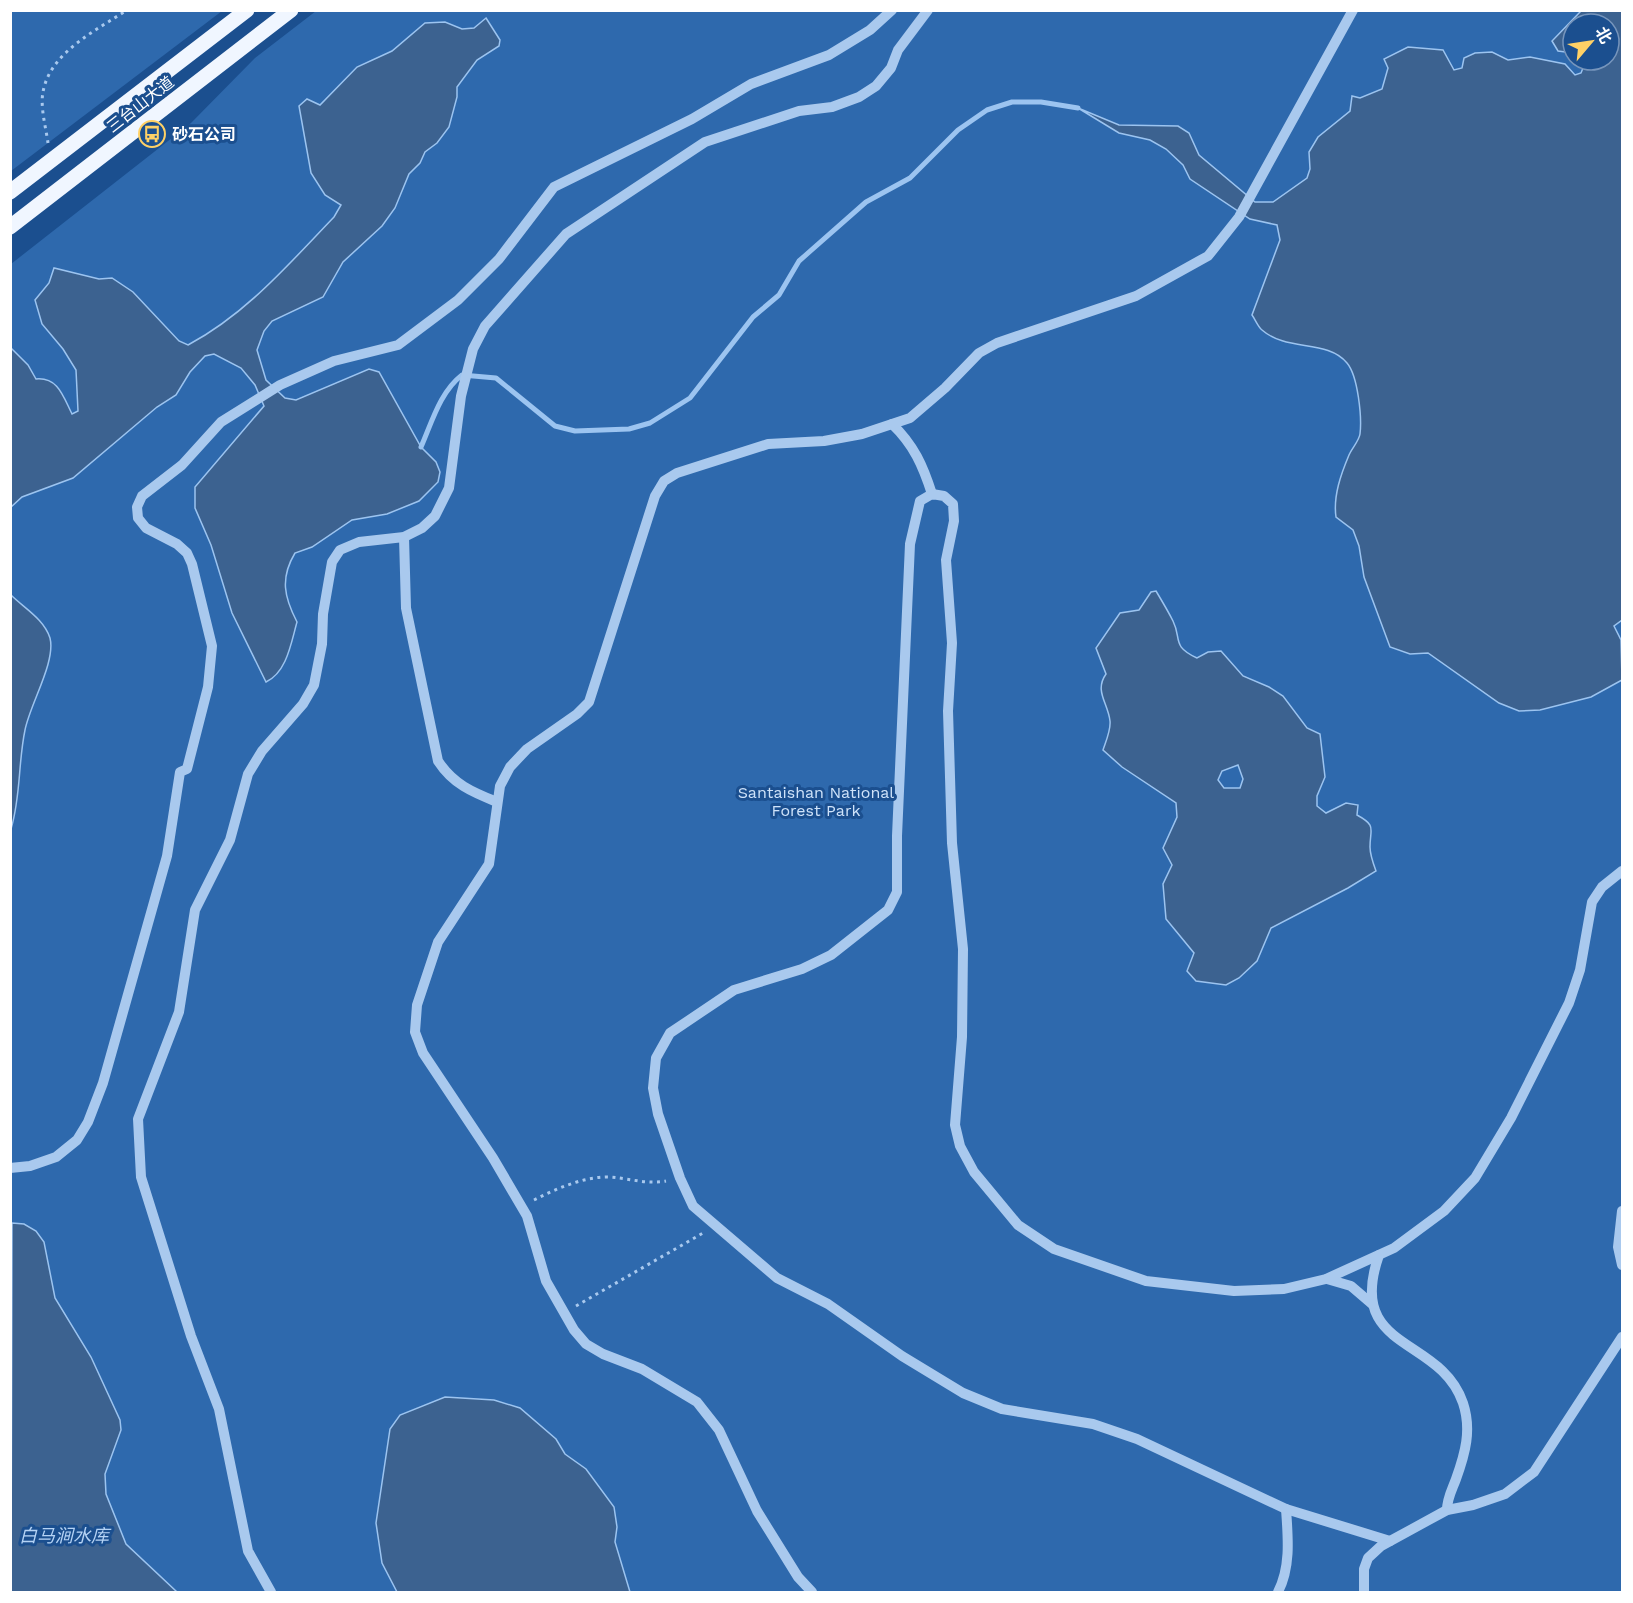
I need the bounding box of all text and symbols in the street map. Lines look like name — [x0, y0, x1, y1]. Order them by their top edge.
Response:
north arrow — [1561, 12, 1621, 72]
text: 北 — [1591, 23, 1616, 47]
street label: 三台山大道 — [103, 72, 178, 137]
bus stop icon: 砂石公司 — [137, 119, 167, 149]
place label: 砂石公司 — [172, 125, 236, 144]
park label: Santaishan National Forest Park — [738, 783, 894, 820]
water label: 白马涧水库 — [19, 1525, 112, 1546]

